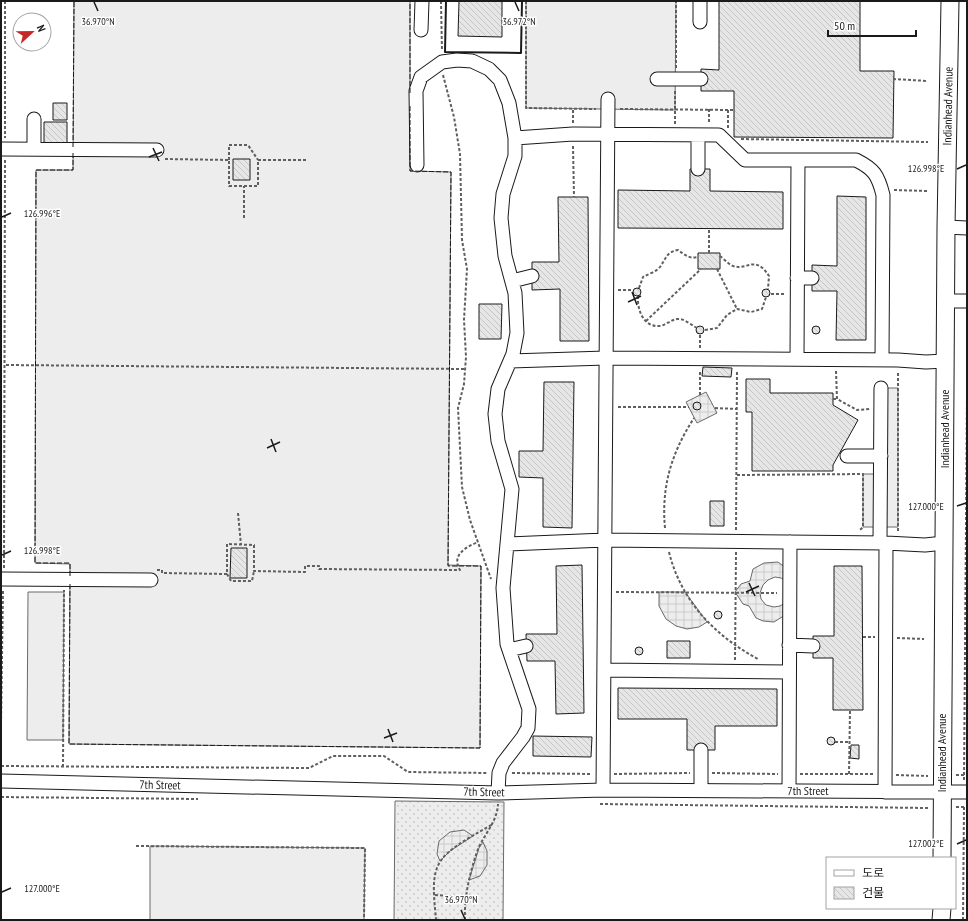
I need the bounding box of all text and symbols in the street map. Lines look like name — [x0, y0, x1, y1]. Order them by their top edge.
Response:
north arrow — [12, 12, 52, 52]
scale bar — [828, 12, 916, 38]
text: 36.970°N — [81, 15, 115, 28]
text: 36.972°N — [502, 15, 536, 28]
text: 50 m — [834, 18, 855, 33]
text: N — [34, 23, 49, 34]
street label: Indianhead Avenue — [939, 66, 956, 145]
text: 126.998°E — [908, 162, 944, 175]
text: 126.996°E — [24, 207, 60, 220]
street label: Indianhead Avenue — [937, 390, 952, 468]
text: 127.000°E — [908, 500, 944, 513]
text: 126.998°E — [24, 544, 60, 557]
street label: Indianhead Avenue — [934, 714, 949, 792]
street label: 7th Street — [139, 777, 181, 792]
street label: 7th Street — [787, 783, 829, 798]
street label: 7th Street — [463, 784, 505, 799]
text: 127.002°E — [908, 837, 944, 850]
legend — [826, 857, 956, 909]
text: 도로 — [862, 865, 884, 880]
text: 127.000°E — [24, 882, 60, 895]
text: 건물 — [862, 885, 884, 900]
text: 36.970°N — [444, 893, 478, 906]

